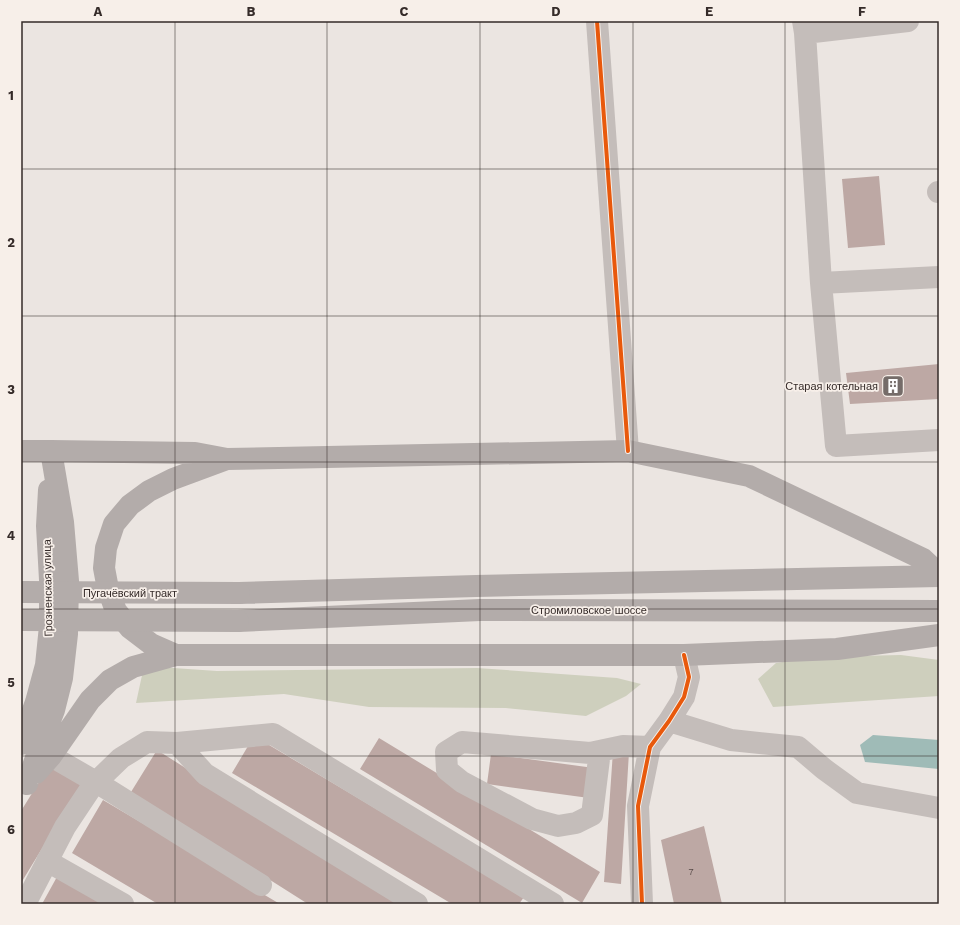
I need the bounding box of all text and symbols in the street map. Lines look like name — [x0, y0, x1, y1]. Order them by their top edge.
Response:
text: A — [94, 4, 103, 19]
text: B — [247, 4, 256, 19]
text: C — [400, 4, 409, 19]
text: D — [551, 4, 561, 19]
text: E — [705, 4, 713, 19]
text: F — [858, 4, 866, 19]
text: 1 — [8, 88, 14, 103]
text: 2 — [7, 235, 15, 250]
building icon: Старая котельная — [880, 373, 906, 399]
place label: Старая котельная — [785, 380, 878, 393]
text: 3 — [7, 382, 15, 397]
text: 4 — [7, 528, 16, 543]
street label: Грозненская улица — [41, 538, 55, 637]
street label: Пугачёвский тракт — [83, 587, 177, 600]
street label: Стромиловское шоссе — [531, 604, 647, 617]
text: 5 — [7, 675, 15, 690]
text: 6 — [7, 822, 15, 837]
house number: 7 — [688, 867, 694, 877]

